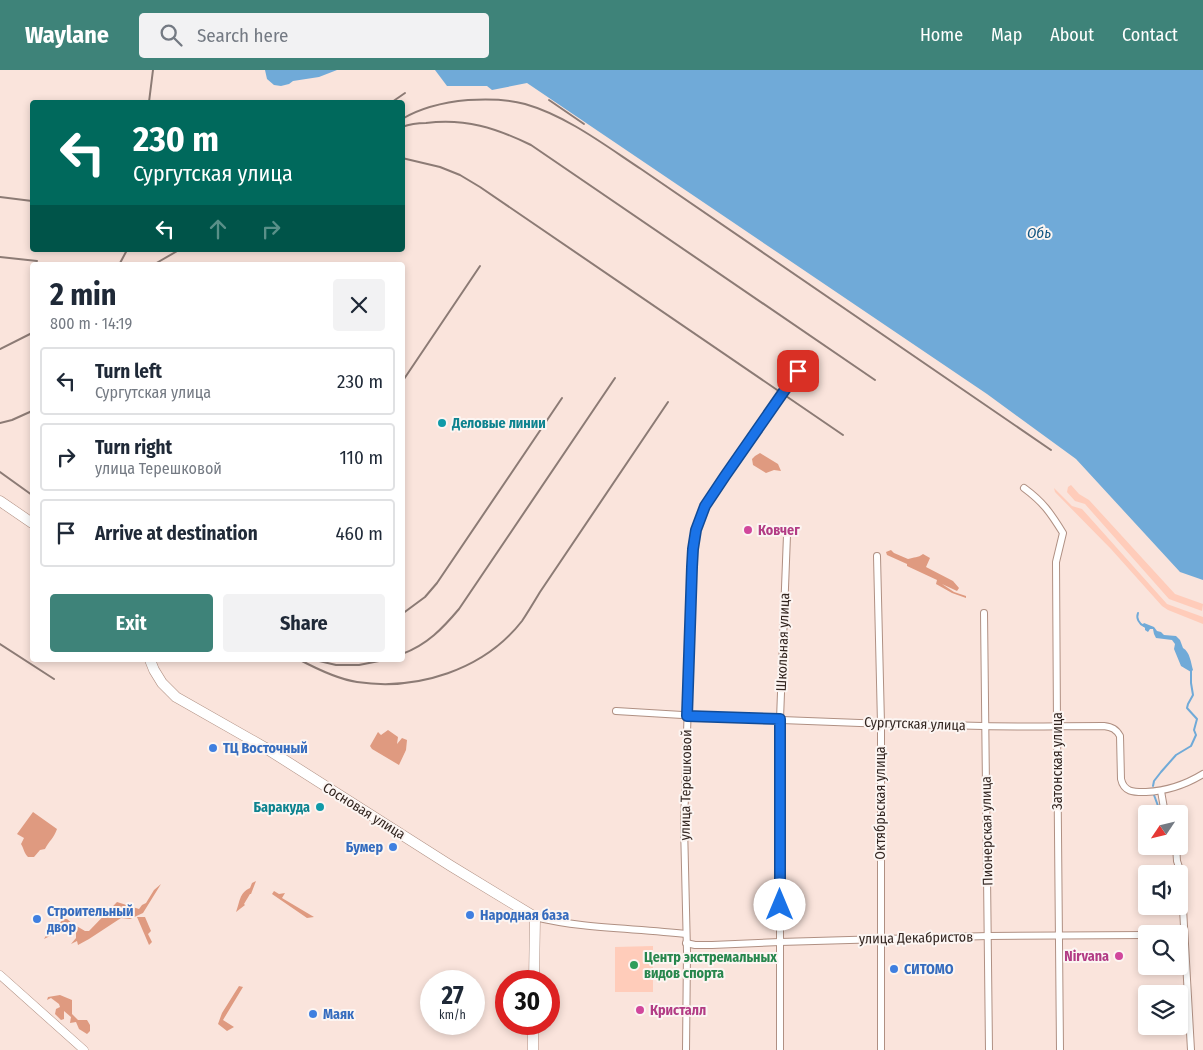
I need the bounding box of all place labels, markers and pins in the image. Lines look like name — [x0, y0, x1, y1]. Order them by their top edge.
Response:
pin — [777, 350, 819, 392]
place label: Деловые линии — [451, 415, 546, 432]
marker: Деловые линии — [436, 417, 448, 429]
place label: Ковчег — [758, 522, 800, 539]
marker: Ковчег — [742, 524, 754, 536]
place label: ТЦ Восточный — [223, 740, 308, 757]
marker: ТЦ Восточный — [207, 742, 219, 754]
place label: Баракуда — [253, 799, 310, 816]
marker: Баракуда — [314, 801, 326, 813]
place label: Бумер — [346, 839, 383, 856]
marker: Бумер — [387, 841, 399, 853]
place label: Строительный двор — [46, 903, 133, 936]
place label: Народная база — [480, 907, 569, 924]
marker: Народная база — [464, 909, 476, 921]
marker: Строительный двор — [31, 913, 43, 925]
place label: Nirvana — [1064, 948, 1109, 965]
place label: Центр экстремальных видов спорта — [644, 949, 777, 982]
marker: Nirvana — [1113, 950, 1125, 962]
marker: Центр экстремальных видов спорта — [628, 959, 640, 971]
place label: СИТОМО — [904, 961, 954, 978]
marker: СИТОМО — [888, 963, 900, 975]
place label: Кристалл — [650, 1002, 706, 1019]
marker: Кристалл — [634, 1004, 646, 1016]
place label: Маяк — [323, 1006, 355, 1023]
marker: Маяк — [307, 1008, 319, 1020]

